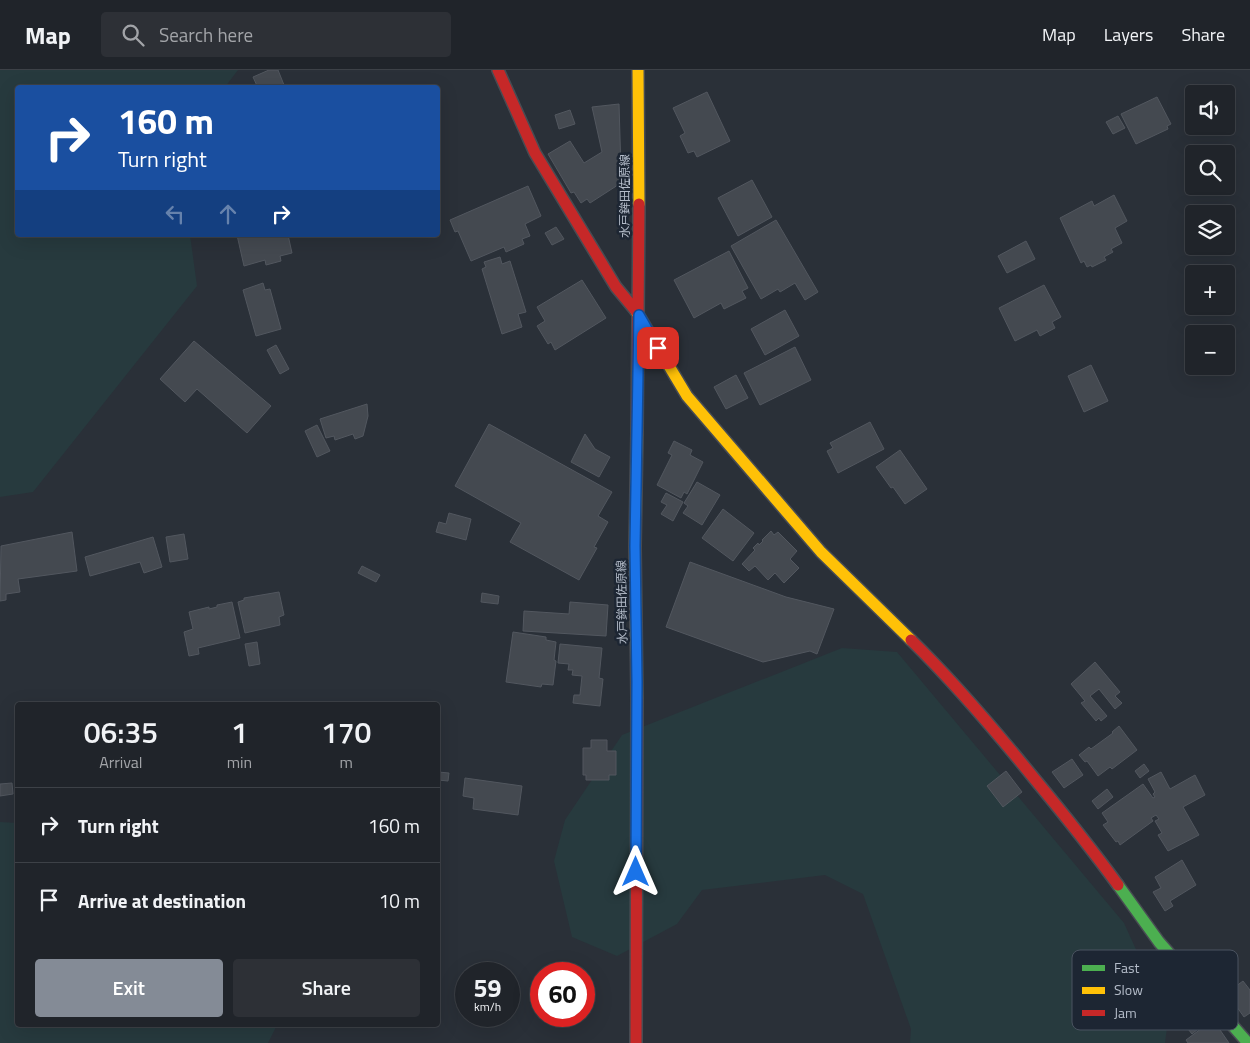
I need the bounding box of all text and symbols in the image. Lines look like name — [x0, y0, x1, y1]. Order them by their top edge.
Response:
search box — [101, 12, 451, 57]
text: Map — [25, 17, 71, 53]
text: Search here — [159, 20, 253, 49]
icon: search — [119, 21, 147, 49]
text: Map — [1042, 21, 1076, 48]
text: Layers — [1104, 21, 1153, 48]
text: Share — [1181, 21, 1225, 48]
map controls — [1185, 85, 1235, 375]
button: sound — [1185, 85, 1235, 135]
text: 160 m — [118, 94, 214, 148]
icon: right — [35, 105, 100, 170]
text: Turn right — [118, 142, 207, 176]
button: search — [1185, 145, 1235, 195]
street label: 水戸鉾田佐原線 — [615, 154, 634, 238]
icon: left — [161, 200, 189, 228]
icon: ahead — [214, 200, 242, 228]
icon: right — [267, 200, 295, 228]
button: layers — [1185, 205, 1235, 255]
button: + — [1185, 265, 1235, 315]
button: − — [1185, 325, 1235, 375]
pin — [637, 327, 679, 369]
icon: arrive — [644, 334, 672, 362]
street label: 水戸鉾田佐原線 — [611, 560, 632, 644]
text: 06:35 — [84, 709, 158, 755]
text: 1 — [231, 709, 248, 755]
text: 170 — [321, 709, 371, 755]
text: Arrival — [99, 750, 143, 774]
text: min — [227, 750, 252, 774]
text: m — [339, 750, 353, 774]
icon: right — [35, 811, 63, 839]
text: Turn right — [78, 811, 159, 840]
text: 160 m — [368, 811, 420, 840]
position arrow — [609, 845, 661, 897]
icon: arrive — [35, 886, 63, 914]
text: Arrive at destination — [78, 886, 246, 915]
text: 10 m — [379, 886, 420, 915]
legend — [1072, 950, 1238, 1030]
text: Fast — [1114, 957, 1139, 978]
button: Exit — [35, 959, 223, 1017]
button: Share — [233, 959, 420, 1017]
speed limit sign: 60 — [530, 962, 595, 1027]
text: 59 — [473, 969, 502, 1007]
text: Slow — [1114, 979, 1143, 1000]
text: km/h — [474, 997, 501, 1016]
text: Jam — [1114, 1002, 1137, 1023]

